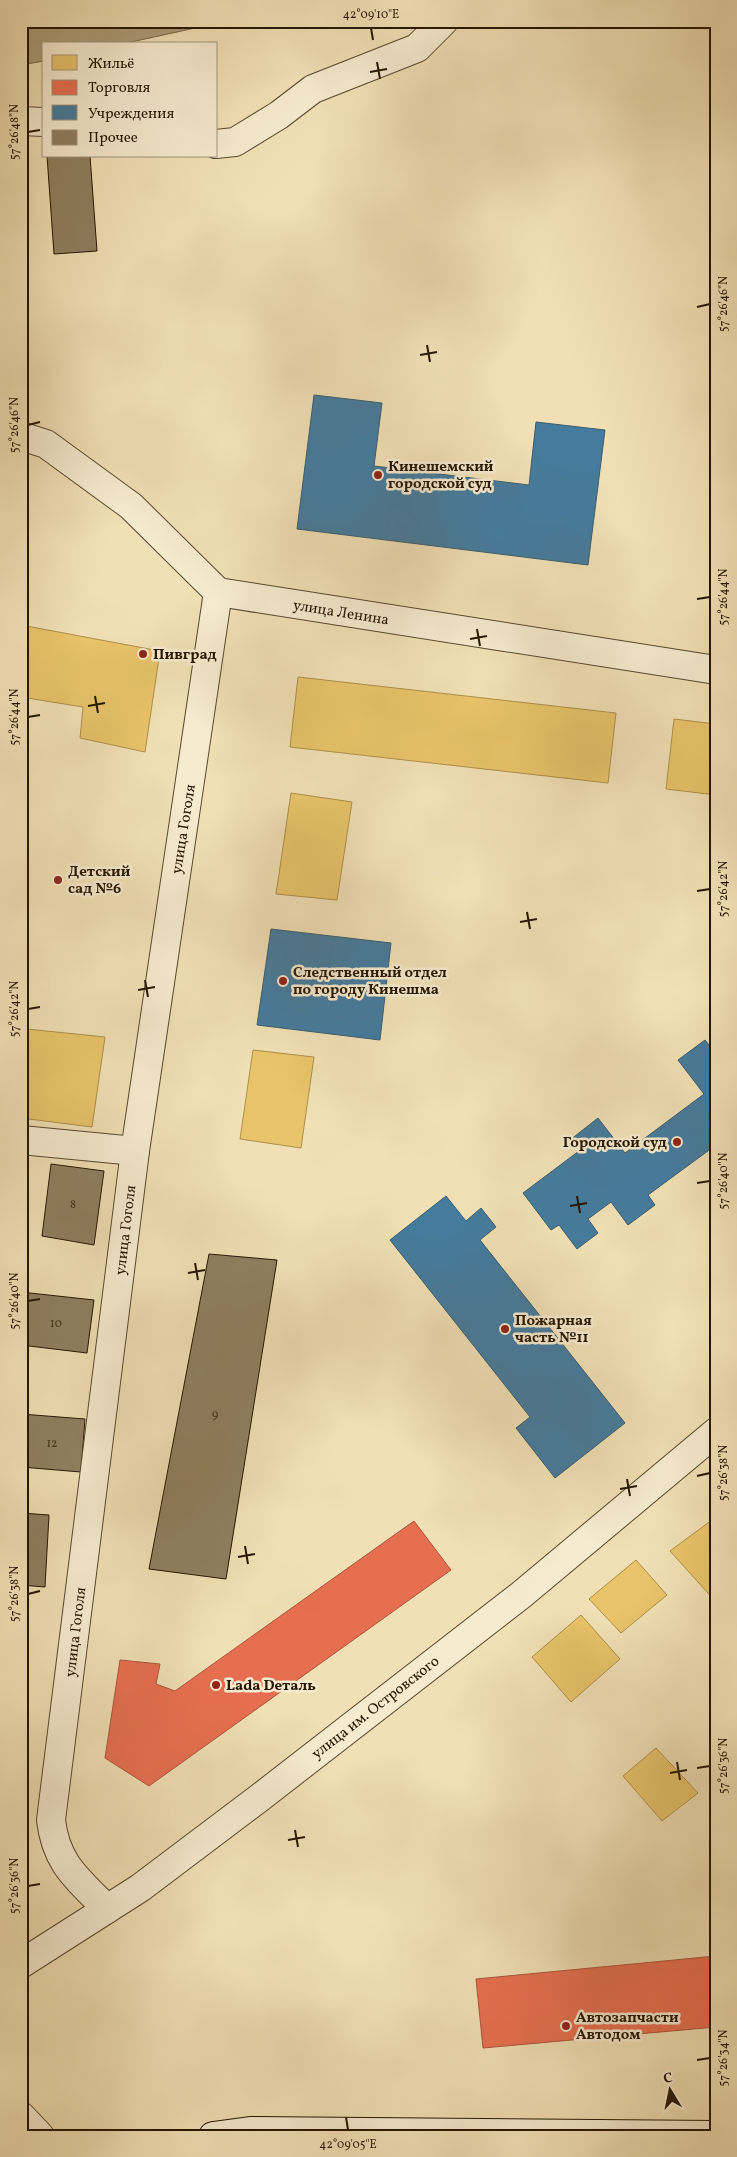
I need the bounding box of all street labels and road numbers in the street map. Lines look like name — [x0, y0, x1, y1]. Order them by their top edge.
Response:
street label: улица Ленина — [291, 596, 390, 631]
street label: улица Гоголя — [167, 783, 202, 876]
street label: улица Гоголя — [111, 1184, 142, 1276]
street label: улица Гоголя — [61, 1586, 92, 1678]
street label: улица им. Островского — [308, 1652, 444, 1765]

